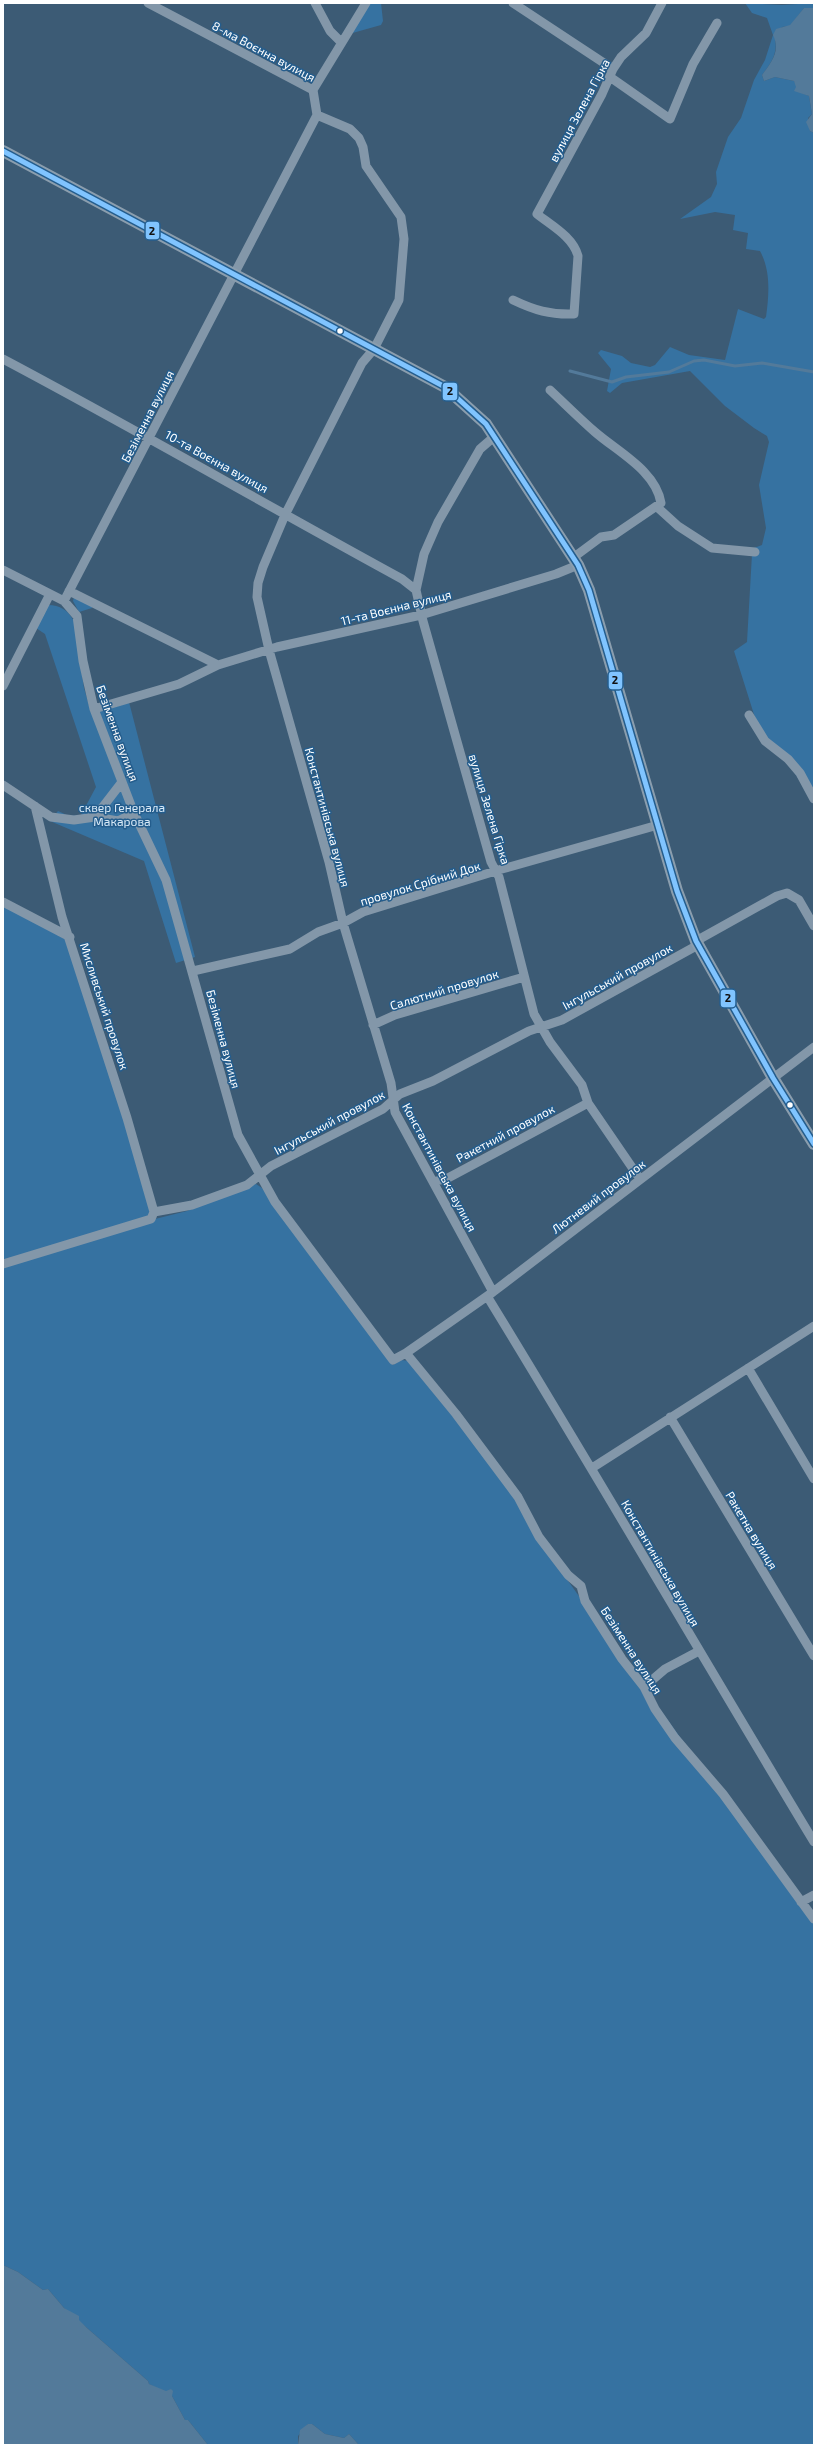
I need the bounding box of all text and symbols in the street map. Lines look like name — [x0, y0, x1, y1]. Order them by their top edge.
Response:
street label: 8-ма Воєнна вулиця — [210, 18, 318, 85]
street label: вулиця Зелена Гірка — [546, 56, 613, 164]
line badge: 2 — [145, 221, 160, 240]
text: 2 — [149, 224, 155, 237]
unlabelled marker — [335, 326, 345, 336]
street label: Безіменна вулиця — [118, 368, 177, 465]
line badge: 2 — [442, 382, 458, 401]
text: 2 — [447, 384, 453, 397]
street label: 10-та Воєнна вулиця — [163, 427, 271, 496]
street label: 11-та Воєнна вулиця — [339, 587, 453, 628]
line badge: 2 — [608, 671, 623, 690]
text: 2 — [612, 673, 618, 686]
street label: Безіменна вулиця — [93, 683, 142, 783]
street label: Константинівська вулиця — [302, 746, 353, 888]
street label: вулиця Зелена Гірка — [466, 752, 513, 866]
park label: сквер Генерала Макарова — [79, 800, 165, 828]
street label: провулок Срібний Док — [358, 858, 483, 909]
street label: Інгульський провулок — [560, 940, 675, 1013]
street label: Мисливський провулок — [77, 941, 132, 1072]
street label: Салютний провулок — [388, 966, 501, 1013]
street label: Безіменна вулиця — [203, 988, 244, 1090]
line badge: 2 — [720, 989, 736, 1008]
text: 2 — [725, 991, 731, 1004]
street label: Інгульський провулок — [271, 1087, 388, 1158]
street label: Константинівська вулиця — [399, 1100, 480, 1234]
unlabelled marker — [785, 1100, 795, 1110]
street label: Ракетний провулок — [453, 1101, 557, 1166]
street label: Лютневий провулок — [548, 1156, 649, 1237]
street label: Ракетна вулиця — [722, 1488, 781, 1572]
street label: Константинівська вулиця — [618, 1497, 703, 1629]
street label: Безіменна вулиця — [598, 1604, 665, 1697]

